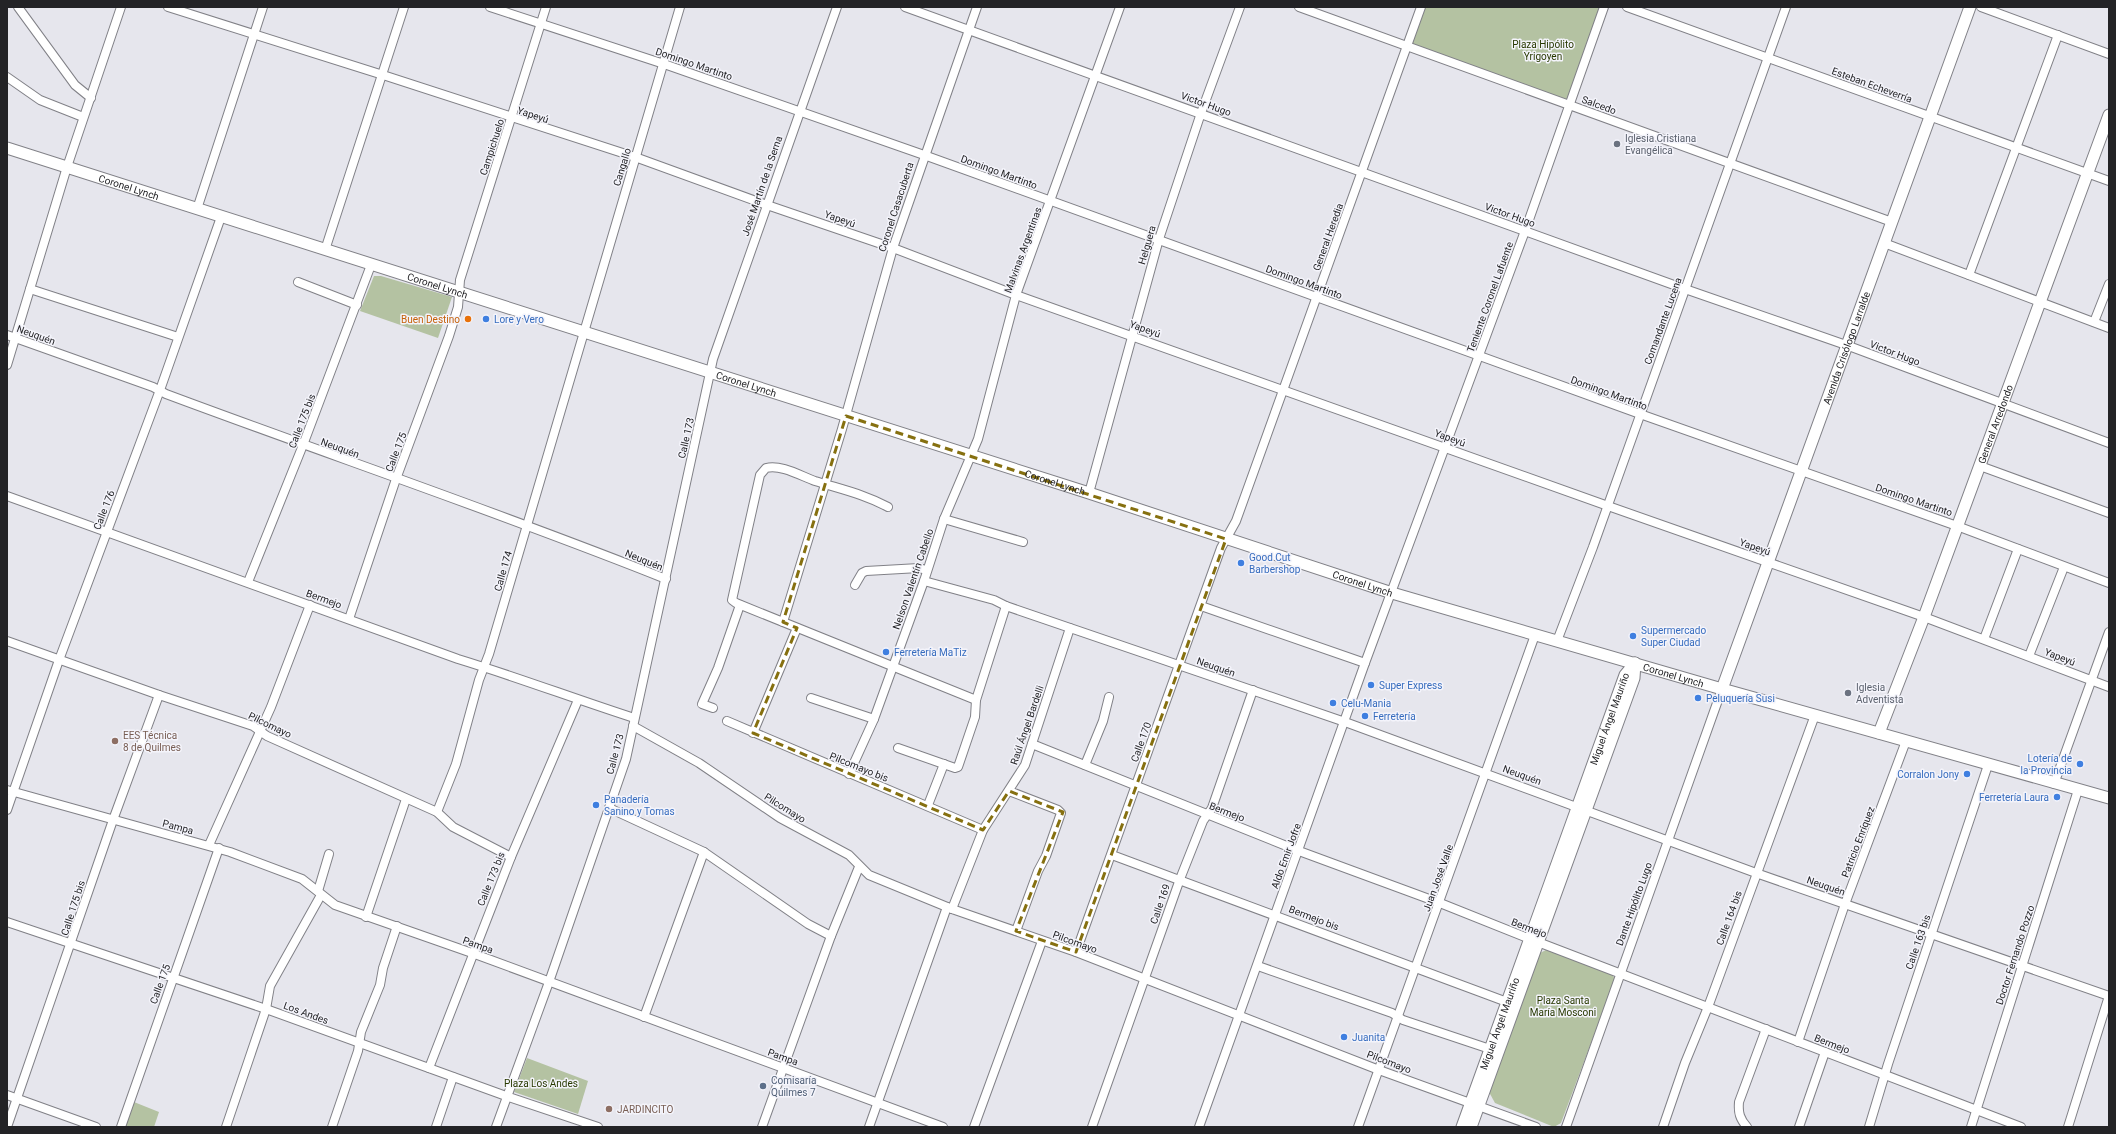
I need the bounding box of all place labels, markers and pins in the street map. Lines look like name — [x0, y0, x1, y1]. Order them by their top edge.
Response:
place label: Iglesia Cristiana Evangélica — [1625, 133, 1696, 156]
marker: Iglesia Cristiana Evangélica — [1612, 139, 1622, 149]
place label: Buen Destino — [401, 314, 460, 325]
marker: Buen Destino — [463, 314, 473, 324]
marker: Lore y Vero — [481, 314, 491, 324]
place label: Lore y Vero — [494, 314, 544, 325]
place label: Good Cut Barbershop — [1249, 552, 1301, 575]
marker: Good Cut Barbershop — [1236, 558, 1246, 568]
place label: Supermercado Super Ciudad — [1641, 625, 1706, 648]
marker: Supermercado Super Ciudad — [1628, 631, 1638, 641]
marker: Ferretería MaTiz — [881, 647, 891, 657]
place label: Ferretería MaTiz — [894, 647, 967, 658]
marker: Super Express — [1366, 680, 1376, 690]
place label: Super Express — [1379, 680, 1442, 691]
place label: Iglesia Adventista — [1856, 682, 1903, 705]
marker: Iglesia Adventista — [1843, 688, 1853, 698]
marker: Peluquería Susi — [1693, 693, 1703, 703]
place label: Peluquería Susi — [1706, 693, 1775, 704]
marker: Celu-Mania — [1328, 698, 1338, 708]
place label: Celu-Mania — [1341, 698, 1391, 709]
marker: Ferretería — [1360, 711, 1370, 721]
place label: Ferretería — [1373, 711, 1416, 722]
place label: EES Técnica 8 de Quilmes — [123, 730, 181, 753]
marker: EES Técnica 8 de Quilmes — [110, 736, 120, 746]
place label: Lotería de la Provincia — [2021, 753, 2072, 776]
marker: Lotería de la Provincia — [2075, 759, 2085, 769]
place label: Corralon Jony — [1897, 769, 1959, 780]
marker: Corralon Jony — [1962, 769, 1972, 779]
place label: Ferretería Laura — [1979, 792, 2049, 803]
marker: Ferretería Laura — [2052, 792, 2062, 802]
place label: Panadería Sanino y Tomas — [604, 794, 675, 817]
marker: Panadería Sanino y Tomas — [591, 800, 601, 810]
marker: Juanita — [1339, 1032, 1349, 1042]
place label: Juanita — [1352, 1032, 1385, 1043]
place label: Comisaría Quilmes 7 — [771, 1075, 816, 1098]
marker: Comisaría Quilmes 7 — [758, 1081, 768, 1091]
marker: JARDINCITO — [604, 1104, 614, 1114]
place label: JARDINCITO — [617, 1104, 673, 1115]

